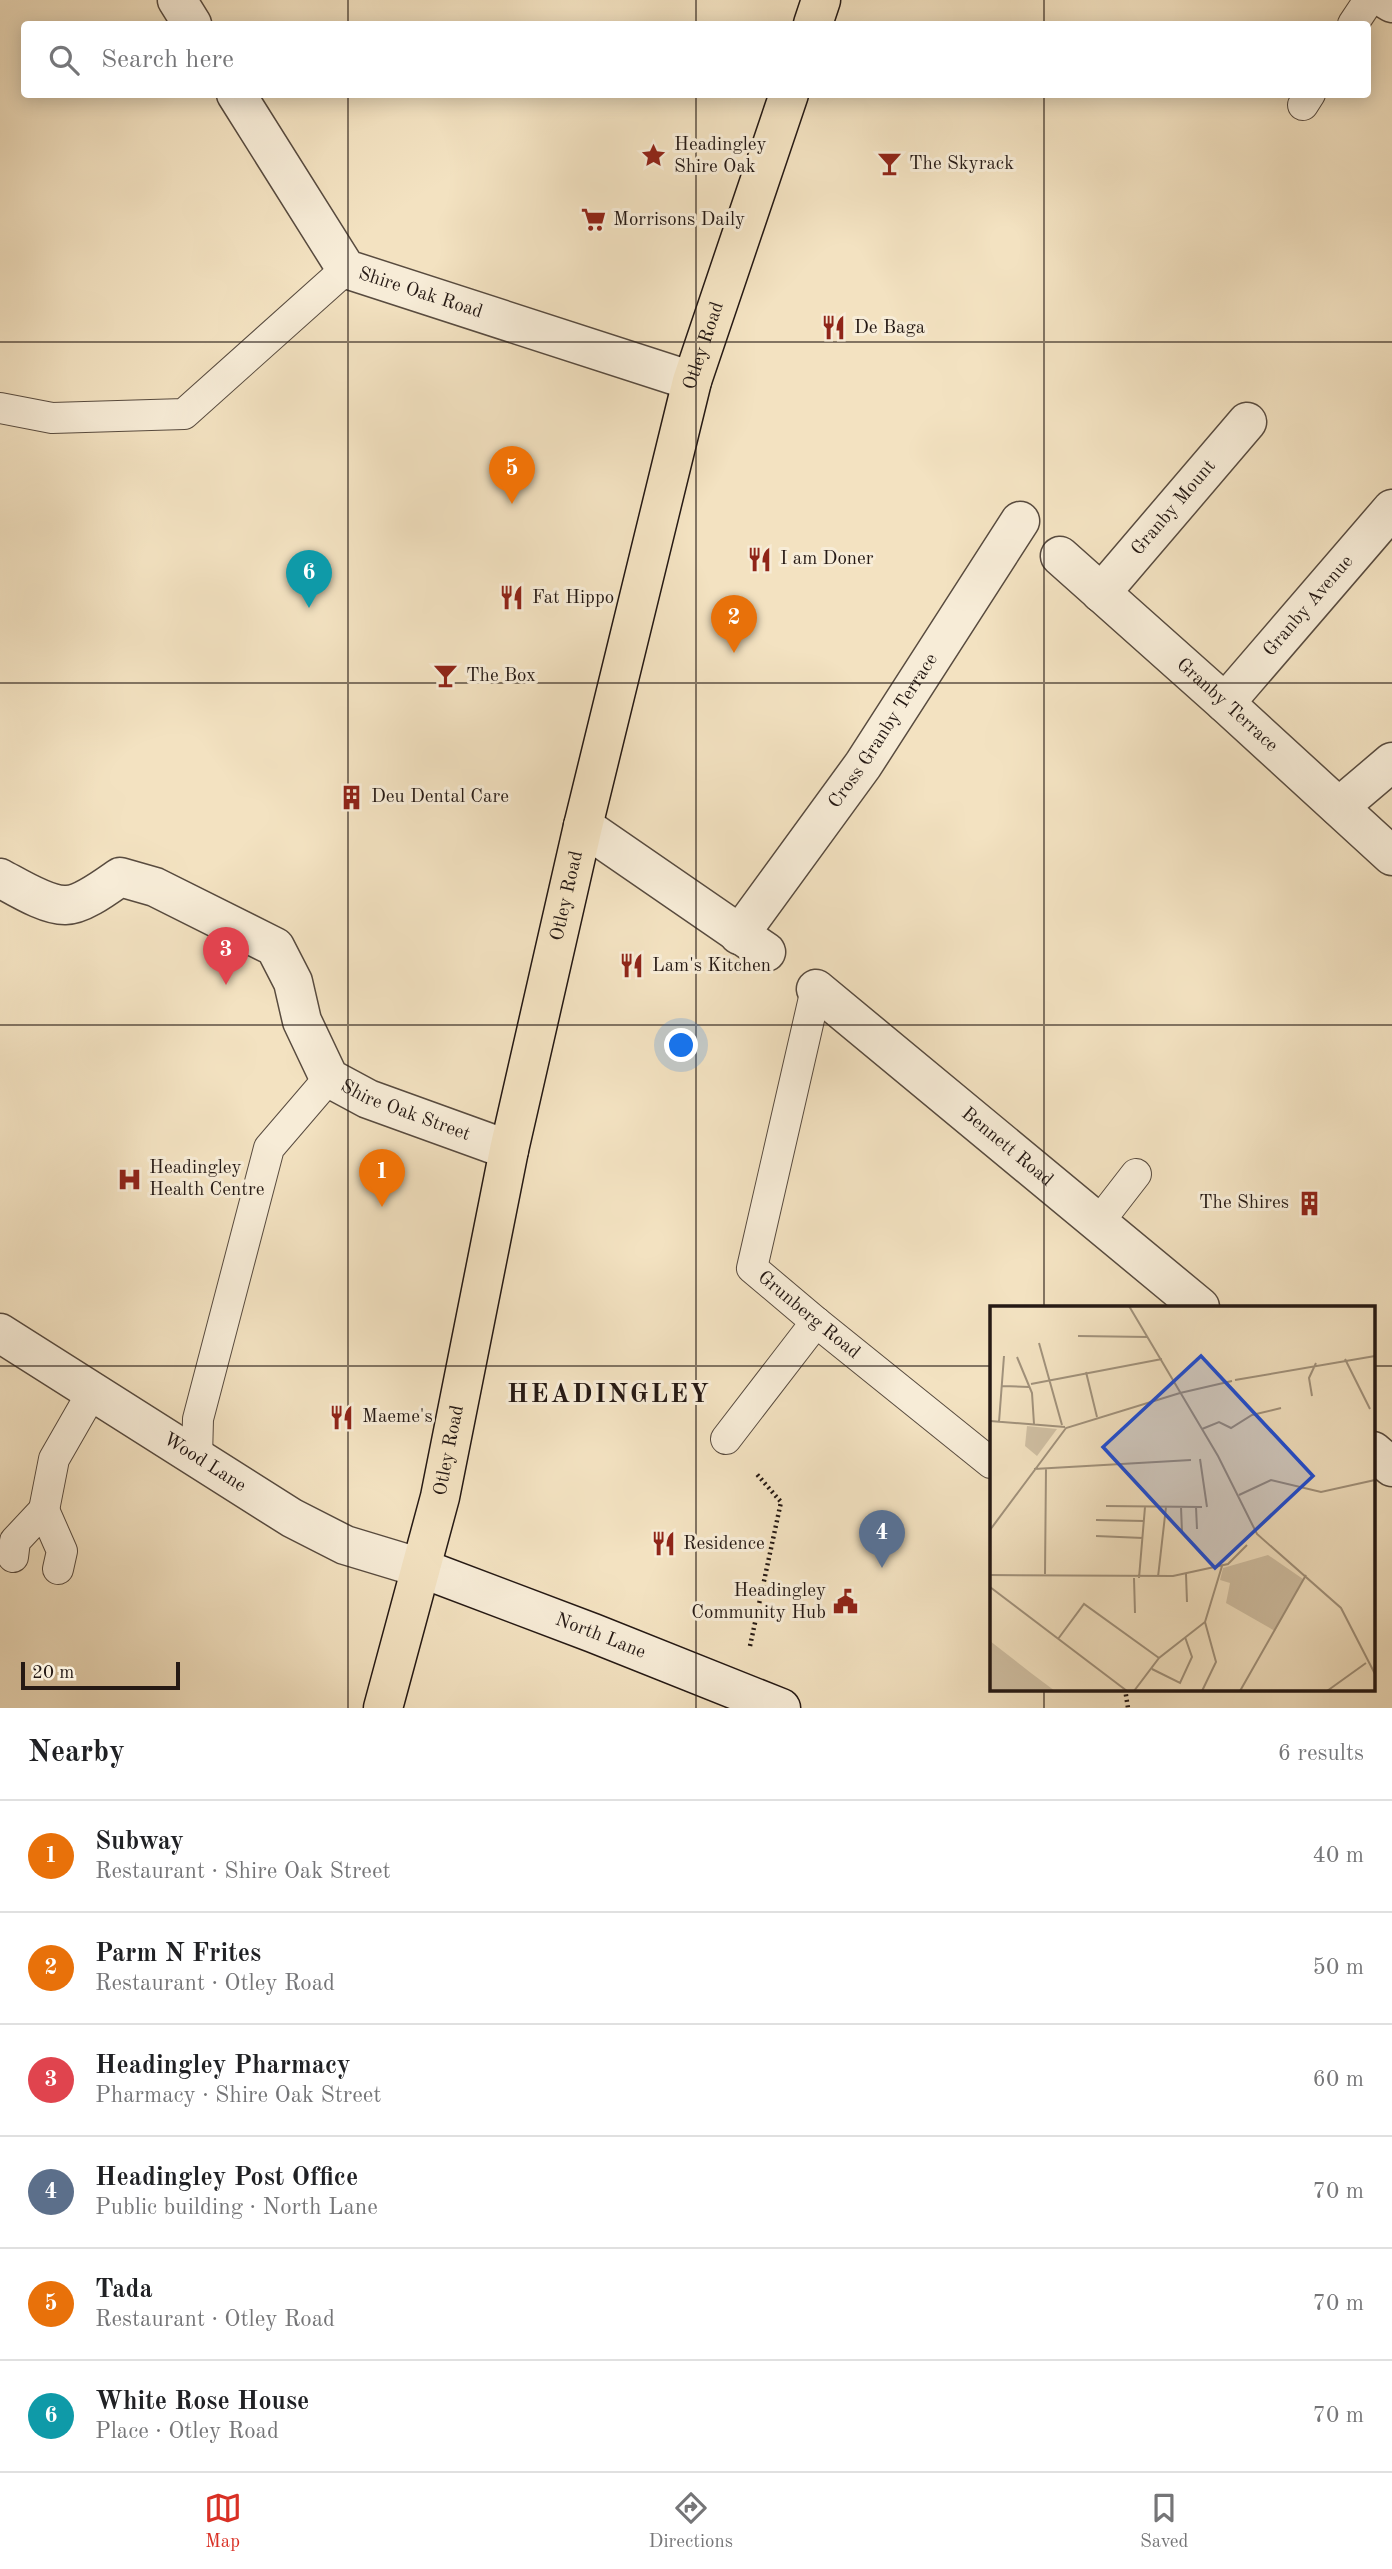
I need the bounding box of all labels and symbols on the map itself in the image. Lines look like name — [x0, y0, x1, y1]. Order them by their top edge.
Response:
place label: Headingley Shire Oak — [674, 136, 767, 177]
place icon: Headingley Shire Oak — [640, 142, 668, 170]
bar icon: The Skyrack — [875, 150, 903, 178]
place label: The Skyrack — [909, 155, 1014, 174]
supermarket icon: Morrisons Daily — [579, 206, 607, 234]
place label: Morrisons Daily — [613, 211, 745, 230]
street label: Shire Oak Road — [356, 264, 485, 322]
street label: Otley Road — [681, 299, 728, 392]
restaurant icon: De Baga — [820, 314, 848, 342]
place label: De Baga — [854, 319, 926, 338]
pin: 5 — [489, 446, 535, 504]
street label: Granby Mount — [1128, 457, 1219, 559]
restaurant icon: I am Doner — [746, 545, 774, 573]
pin: 6 — [286, 550, 332, 608]
place label: I am Doner — [780, 550, 874, 569]
street label: Granby Avenue — [1260, 552, 1357, 660]
restaurant icon: Fat Hippo — [498, 584, 526, 612]
place label: Fat Hippo — [532, 589, 614, 608]
pin: 2 — [711, 595, 757, 653]
street label: Cross Granby Terrace — [825, 650, 941, 812]
street label: Granby Terrace — [1173, 655, 1281, 756]
bar icon: The Box — [432, 662, 460, 690]
place label: The Box — [466, 667, 536, 686]
building icon: Deu Dental Care — [337, 783, 365, 811]
place label: Deu Dental Care — [371, 788, 509, 807]
street label: Otley Road — [548, 849, 587, 943]
pin: 3 — [203, 927, 249, 985]
restaurant icon: Lam's Kitchen — [618, 952, 646, 980]
place label: Lam's Kitchen — [652, 957, 771, 976]
your location — [664, 1028, 698, 1062]
street label: Shire Oak Street — [337, 1077, 473, 1145]
street label: Bennett Road — [958, 1104, 1056, 1190]
pin: 1 — [359, 1149, 405, 1207]
place label: Headingley Health Centre — [149, 1159, 264, 1200]
hospital icon: Headingley Health Centre — [115, 1165, 143, 1193]
building icon: The Shires — [1295, 1189, 1323, 1217]
place label: The Shires — [1199, 1194, 1289, 1213]
street label: Grunberg Road — [754, 1268, 863, 1363]
inset map — [990, 1306, 1374, 1690]
district label: HEADINGLEY — [507, 1382, 711, 1408]
restaurant icon: Maeme's — [328, 1403, 356, 1431]
street label: Otley Road — [431, 1404, 468, 1497]
place label: Maeme's — [362, 1408, 433, 1427]
street label: Wood Lane — [160, 1429, 249, 1496]
pin: 4 — [859, 1510, 905, 1568]
restaurant icon: Residence — [649, 1530, 677, 1558]
place label: Residence — [683, 1535, 765, 1554]
place label: Headingley Community Hub — [691, 1582, 826, 1623]
public building icon: Headingley Community Hub — [832, 1588, 860, 1616]
street label: North Lane — [553, 1610, 648, 1662]
scale bar — [21, 1659, 180, 1691]

